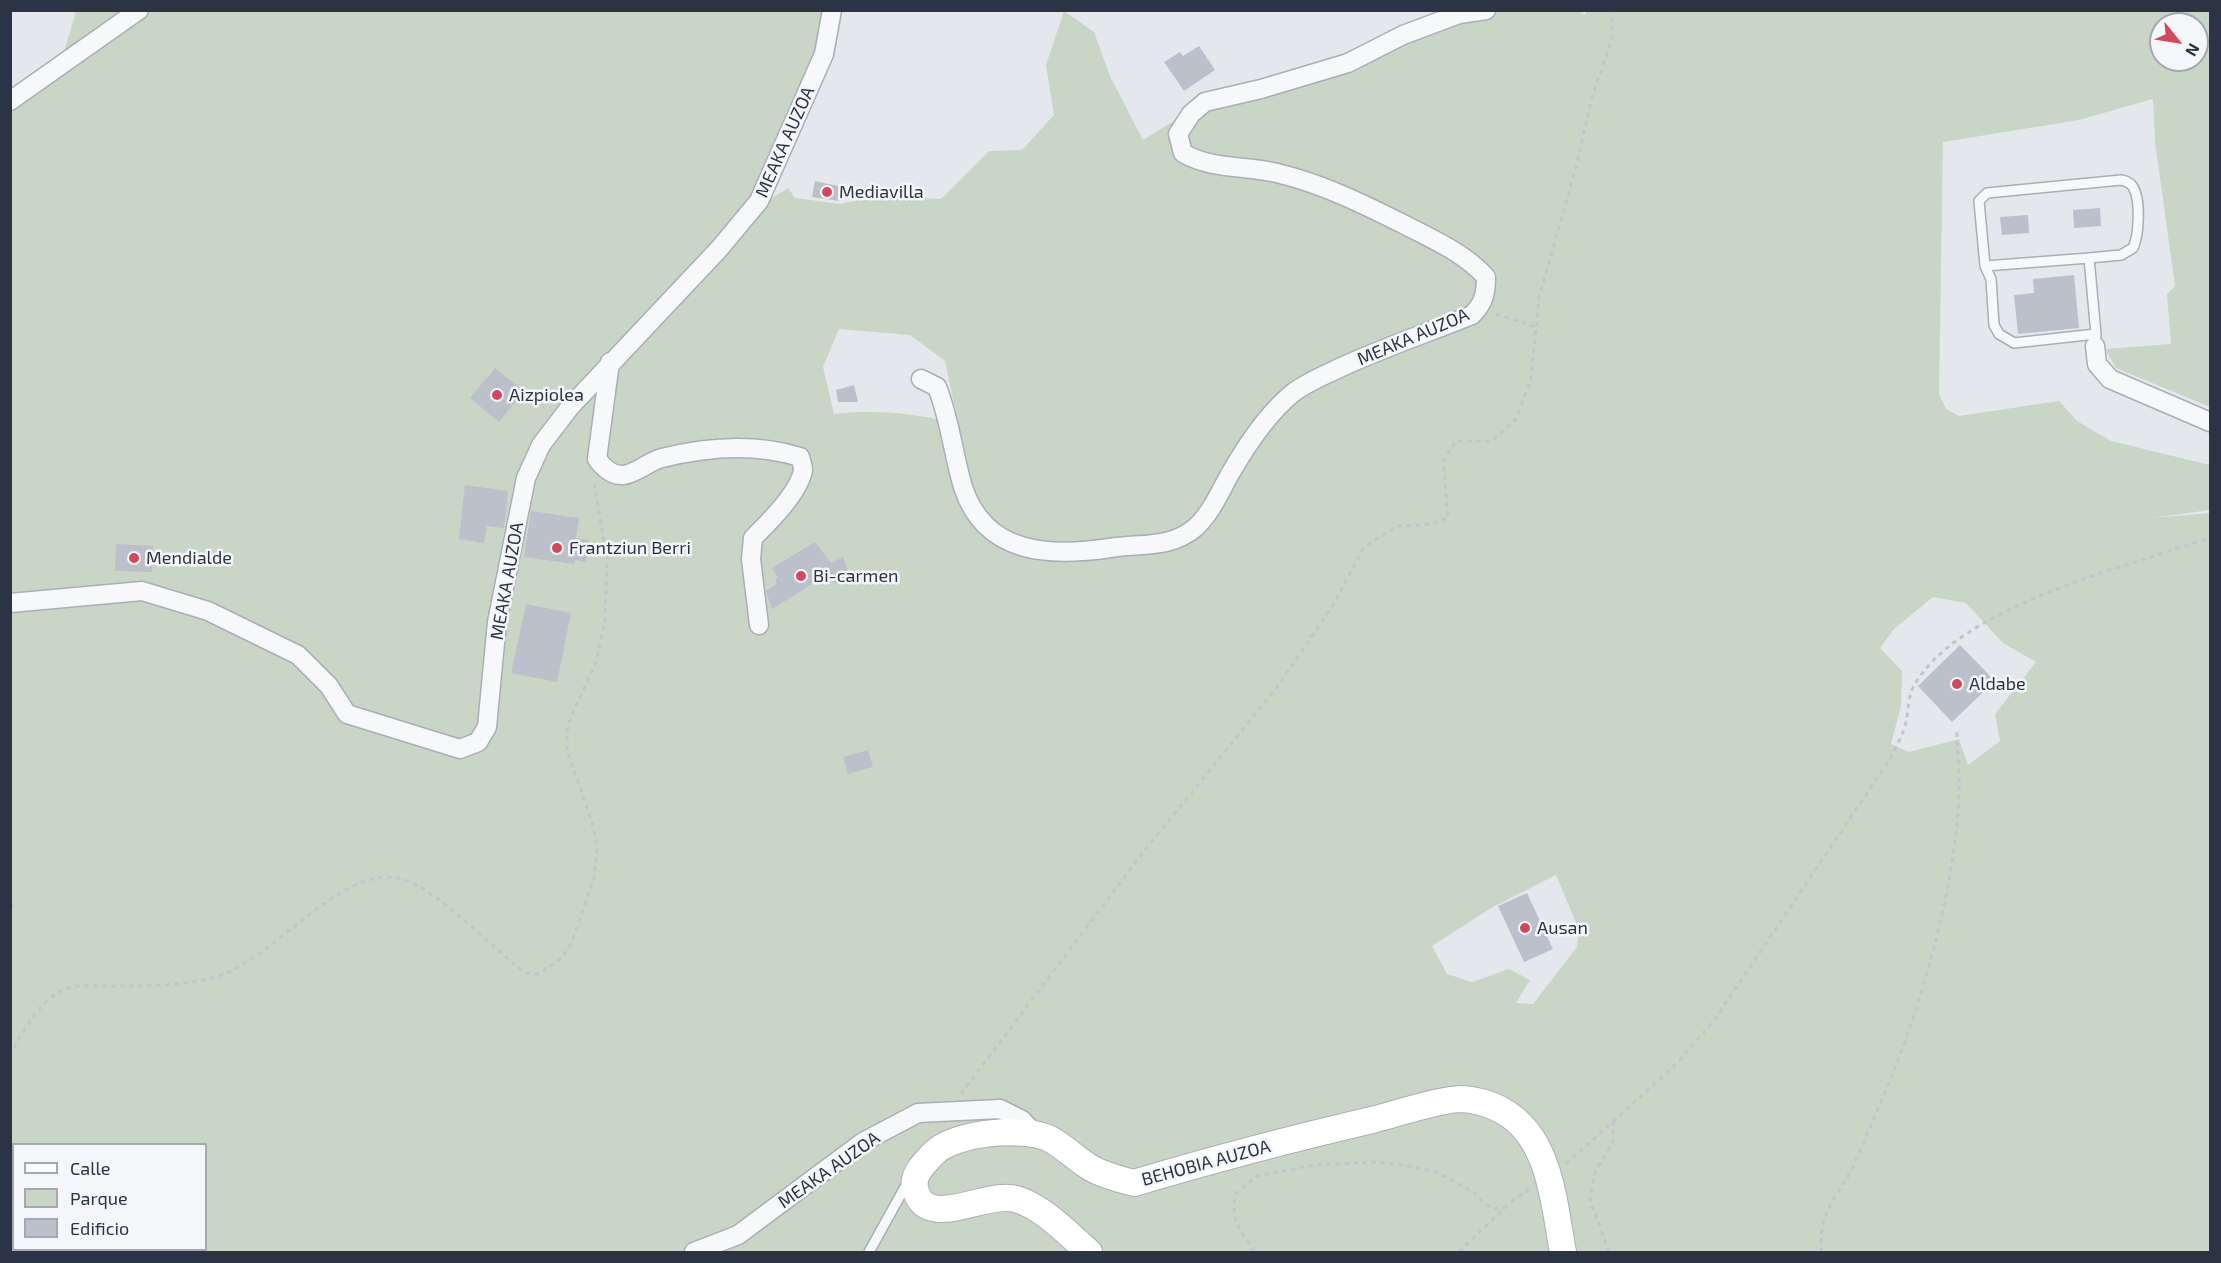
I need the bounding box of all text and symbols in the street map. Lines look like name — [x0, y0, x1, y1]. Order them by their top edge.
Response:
north arrow — [2149, 12, 2209, 72]
text: N — [2182, 40, 2204, 60]
street label: MEAKA AUZOA — [751, 83, 819, 201]
place label: Mediavilla — [839, 181, 924, 203]
marker: Mediavilla — [820, 185, 834, 199]
street label: MEAKA AUZOA — [1354, 304, 1472, 370]
place label: Aizpiolea — [509, 384, 584, 406]
marker: Aizpiolea — [490, 388, 504, 402]
street label: MEAKA AUZOA — [486, 520, 528, 642]
place label: Frantziun Berri — [569, 537, 691, 559]
marker: Frantziun Berri — [550, 541, 564, 555]
place label: Mendialde — [146, 547, 232, 569]
marker: Mendialde — [127, 551, 141, 565]
place label: Bi-carmen — [813, 565, 898, 587]
marker: Bi-carmen — [794, 569, 808, 583]
place label: Aldabe — [1969, 673, 2026, 695]
marker: Aldabe — [1950, 677, 1964, 691]
place label: Ausan — [1537, 917, 1588, 939]
marker: Ausan — [1518, 921, 1532, 935]
street label: MEAKA AUZOA — [774, 1127, 884, 1213]
street label: BEHOBIA AUZOA — [1139, 1135, 1273, 1191]
legend — [12, 1143, 207, 1251]
text: Calle — [70, 1157, 111, 1179]
text: Parque — [70, 1187, 128, 1209]
text: Edificio — [70, 1217, 129, 1239]

